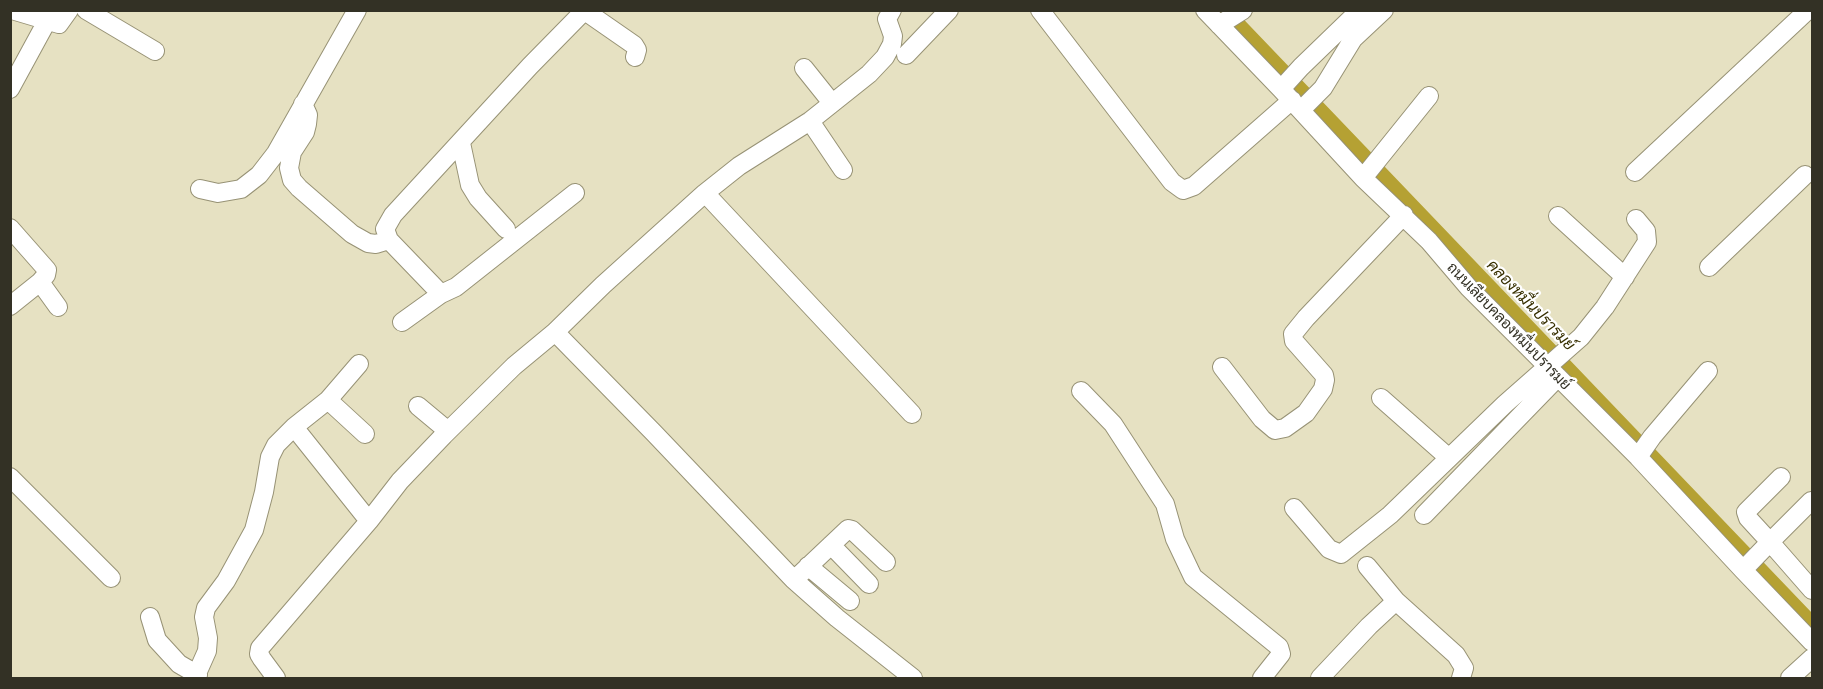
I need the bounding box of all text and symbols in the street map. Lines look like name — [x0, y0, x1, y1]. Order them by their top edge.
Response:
water label: คลองหมื่นปรารมย์ — [1483, 256, 1579, 354]
street label: ถนนเลียบคลองหมื่นปรารมย์ — [1443, 258, 1575, 394]

